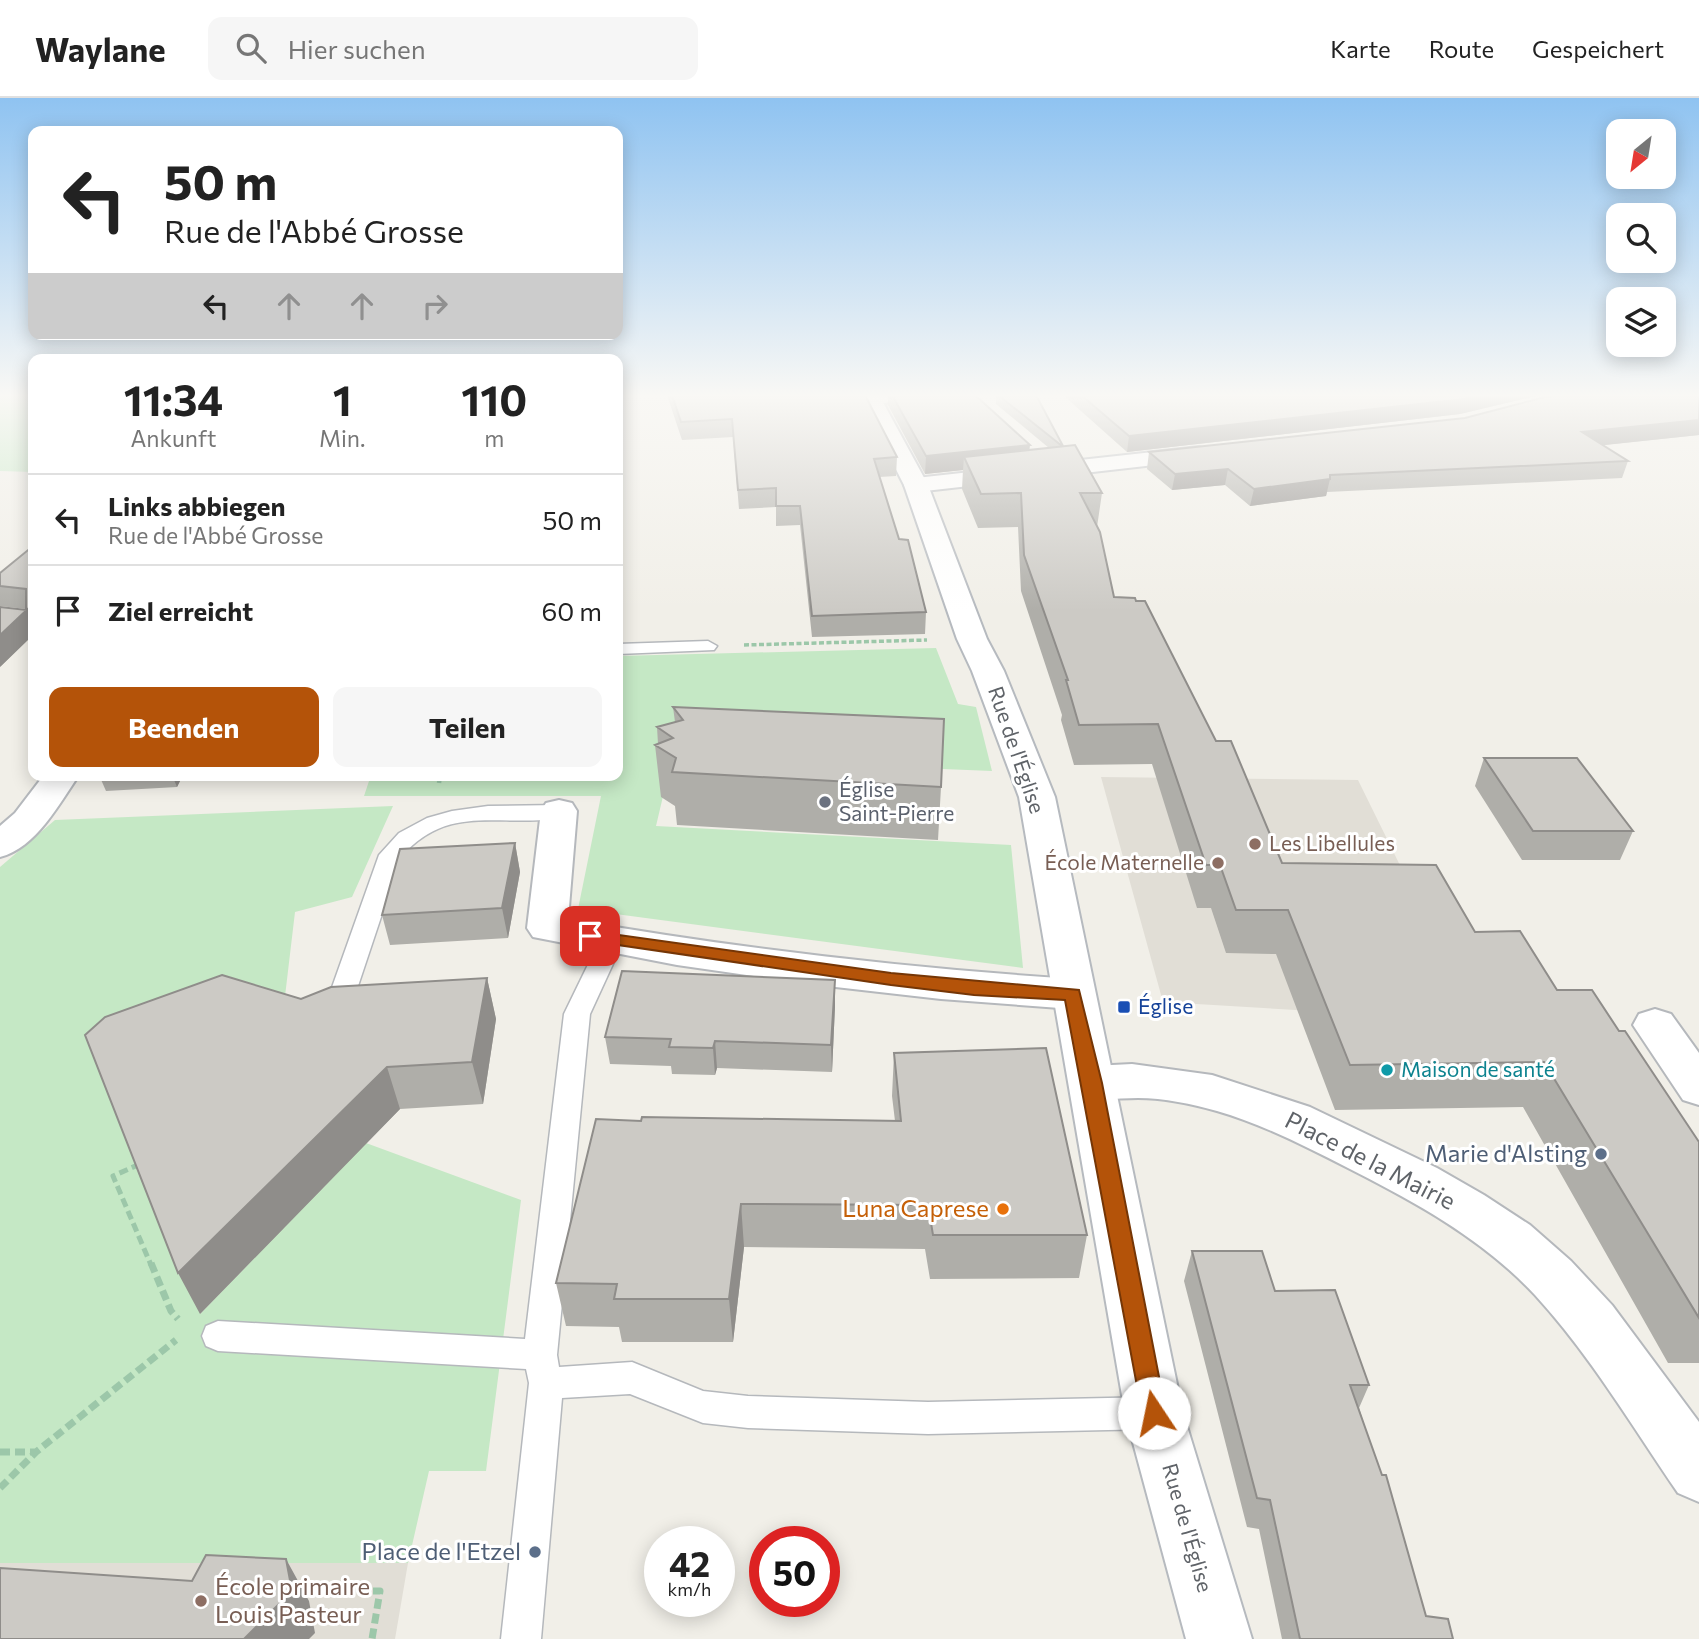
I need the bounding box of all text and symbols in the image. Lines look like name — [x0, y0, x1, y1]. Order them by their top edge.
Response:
search box — [208, 17, 698, 80]
text: Waylane — [35, 28, 166, 69]
icon: search — [232, 29, 270, 67]
text: Hier suchen — [288, 33, 426, 64]
text: Karte — [1330, 34, 1391, 63]
text: Route — [1429, 34, 1494, 63]
text: Gespeichert — [1532, 34, 1664, 63]
north arrow — [1606, 119, 1676, 189]
map controls — [1606, 119, 1676, 357]
text: 50 m — [164, 150, 277, 210]
icon: left — [49, 154, 140, 245]
button: search — [1606, 203, 1676, 273]
text: Rue de l'Abbé Grosse — [164, 210, 464, 250]
icon: left — [197, 287, 235, 325]
icon: ahead — [270, 287, 308, 325]
icon: ahead — [343, 287, 381, 325]
icon: right — [416, 287, 454, 325]
button: layers — [1606, 287, 1676, 357]
text: 11:34 — [124, 373, 223, 425]
text: 1 — [333, 373, 352, 425]
text: 110 — [461, 373, 527, 425]
text: Ankunft — [130, 424, 216, 452]
text: Min. — [319, 424, 365, 452]
text: m — [484, 424, 504, 452]
text: Links abbiegen — [108, 490, 286, 521]
icon: left — [49, 501, 87, 539]
text: 50 m — [542, 504, 602, 535]
text: Rue de l'Abbé Grosse — [108, 521, 324, 549]
icon: arrive — [49, 592, 87, 630]
text: Ziel erreicht — [108, 595, 253, 626]
text: 60 m — [542, 595, 602, 626]
street label: Rue de l'Église — [984, 683, 1051, 816]
button: Beenden — [49, 687, 319, 767]
button: Teilen — [333, 687, 602, 767]
place label: Église Saint-Pierre — [839, 776, 954, 825]
marker: Église Saint-Pierre — [817, 794, 833, 810]
place label: Les Libellules — [1269, 830, 1395, 855]
marker: Les Libellules — [1247, 836, 1263, 852]
place label: École Maternelle — [1045, 849, 1204, 874]
marker: École Maternelle — [1210, 855, 1226, 871]
pin — [560, 906, 620, 966]
icon: arrive — [571, 917, 609, 955]
place label: Église — [1138, 993, 1193, 1018]
marker: Église — [1116, 999, 1132, 1015]
place label: Maison de santé — [1401, 1056, 1555, 1081]
marker: Maison de santé — [1379, 1062, 1395, 1078]
street label: Place de la Mairie — [1281, 1104, 1461, 1215]
place label: Marie d'Alsting — [1425, 1138, 1587, 1167]
marker: Marie d'Alsting — [1593, 1146, 1609, 1162]
place label: Luna Caprese — [842, 1193, 989, 1222]
marker: Luna Caprese — [995, 1201, 1011, 1217]
position arrow — [1117, 1376, 1191, 1450]
street label: Rue de l'Église — [1158, 1460, 1219, 1595]
speed limit sign: 50 — [749, 1526, 840, 1617]
place label: Place de l'Etzel — [362, 1536, 521, 1565]
text: 42 — [669, 1541, 710, 1584]
marker: Place de l'Etzel — [527, 1544, 543, 1560]
place label: École primaire Louis Pasteur — [215, 1571, 370, 1628]
text: km/h — [668, 1578, 711, 1600]
marker: École primaire Louis Pasteur — [193, 1593, 209, 1609]

